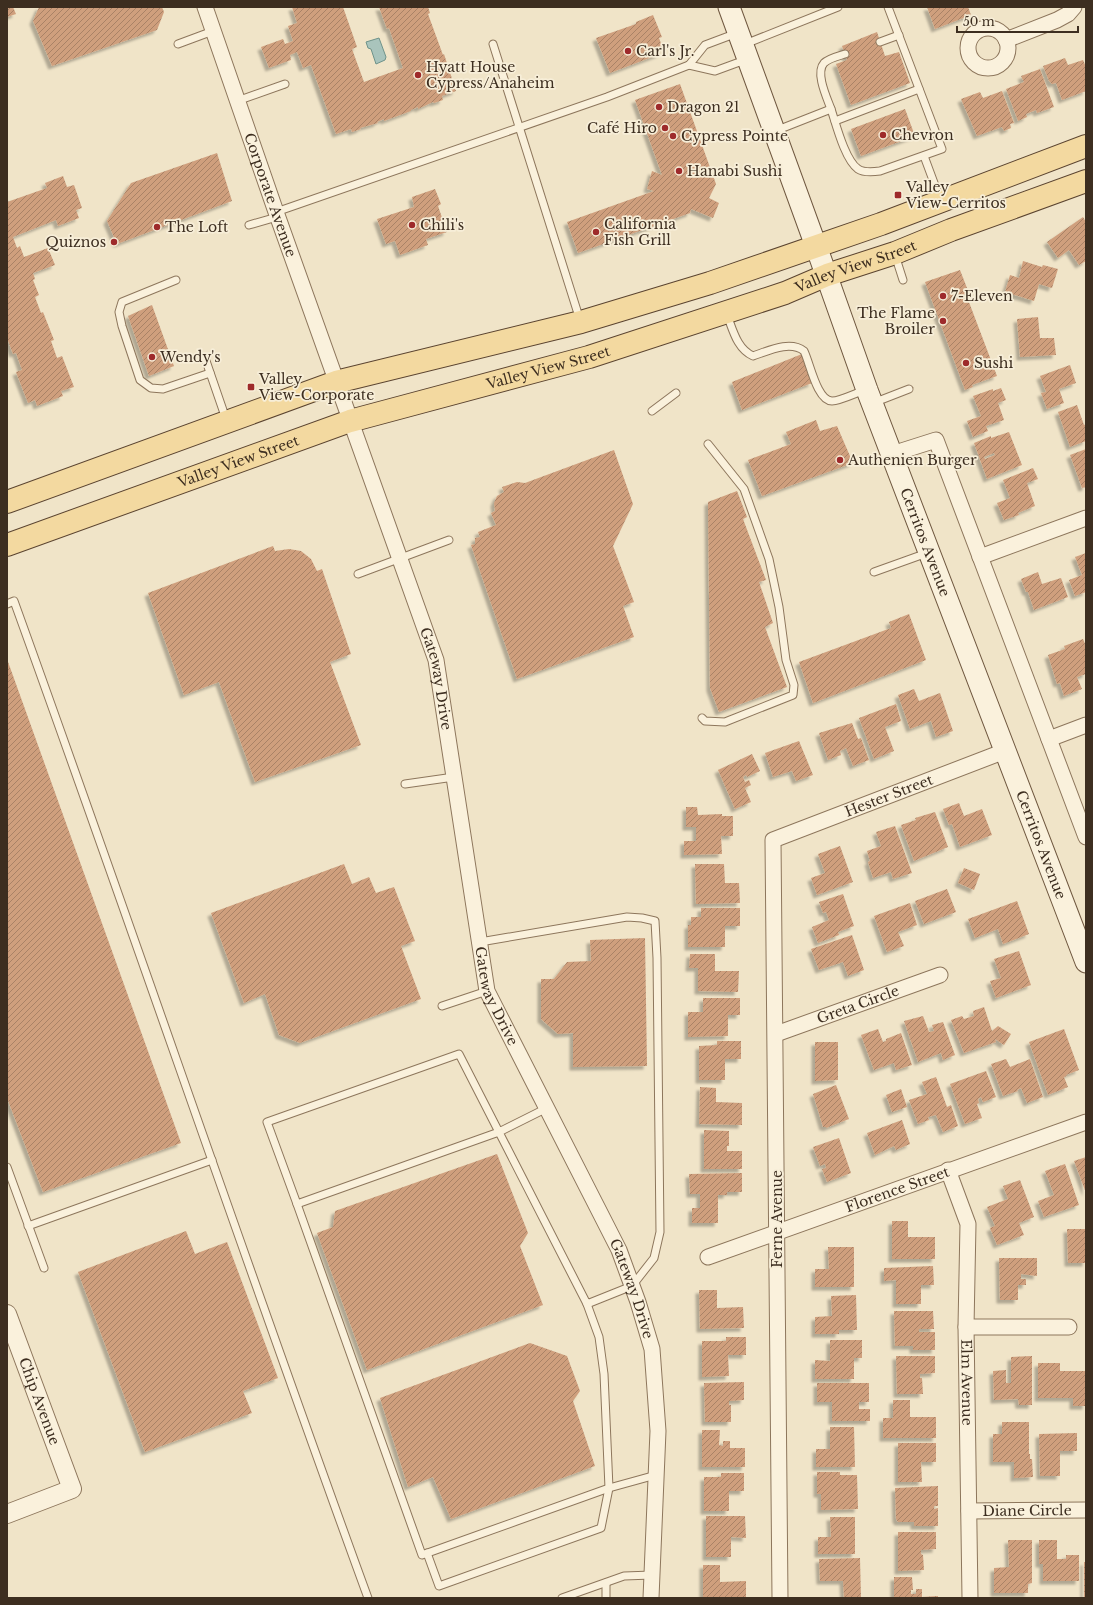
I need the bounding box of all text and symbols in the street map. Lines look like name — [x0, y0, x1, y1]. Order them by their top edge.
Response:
scale bar — [957, 8, 1078, 34]
text: 50 m — [963, 14, 995, 29]
place label: Carl's Jr. — [636, 42, 694, 60]
marker: Carl's Jr. — [623, 46, 633, 56]
place label: Hyatt House Cypress/Anaheim — [426, 58, 554, 92]
marker: Hyatt House Cypress/Anaheim — [413, 70, 423, 80]
place label: Dragon 21 — [667, 98, 740, 116]
marker: Dragon 21 — [654, 102, 664, 112]
place label: Café Hiro — [587, 119, 657, 137]
marker: Café Hiro — [660, 123, 670, 133]
place label: Chevron — [891, 126, 954, 144]
place label: Cypress Pointe — [681, 127, 788, 145]
marker: Chevron — [878, 130, 888, 140]
street label: Corporate Avenue — [240, 131, 300, 260]
marker: Cypress Pointe — [668, 131, 678, 141]
place label: Hanabi Sushi — [687, 162, 782, 180]
marker: Hanabi Sushi — [674, 166, 684, 176]
place label: Valley View-Cerritos — [905, 178, 1006, 212]
marker: Valley View-Cerritos — [893, 190, 903, 200]
place label: California Fish Grill — [604, 215, 676, 249]
place label: Chili's — [420, 216, 464, 234]
place label: The Loft — [165, 218, 229, 236]
marker: Chili's — [407, 220, 417, 230]
marker: The Loft — [152, 222, 162, 232]
marker: California Fish Grill — [591, 227, 601, 237]
place label: Quiznos — [46, 233, 106, 251]
street label: Valley View Street — [791, 236, 920, 297]
marker: Quiznos — [109, 237, 119, 247]
place label: 7-Eleven — [951, 287, 1013, 305]
marker: 7-Eleven — [938, 291, 948, 301]
place label: The Flame Broiler — [857, 304, 935, 338]
marker: The Flame Broiler — [938, 316, 948, 326]
street label: Valley View Street — [483, 342, 613, 393]
place label: Wendy's — [159, 348, 221, 366]
marker: Wendy's — [147, 352, 157, 362]
place label: Sushi — [974, 354, 1013, 372]
marker: Sushi — [961, 358, 971, 368]
place label: Valley View-Corporate — [258, 370, 374, 404]
marker: Valley View-Corporate — [246, 382, 256, 392]
street label: Valley View Street — [174, 431, 302, 492]
place label: Authenien Burger — [847, 451, 977, 469]
marker: Authenien Burger — [835, 455, 845, 465]
street label: Cerritos Avenue — [896, 485, 954, 599]
street label: Gateway Drive — [416, 625, 456, 731]
street label: Hester Street — [842, 770, 936, 821]
street label: Cerritos Avenue — [1012, 788, 1070, 902]
street label: Gateway Drive — [471, 945, 522, 1048]
street label: Greta Circle — [814, 981, 902, 1028]
street label: Florence Street — [843, 1162, 952, 1216]
street label: Ferne Avenue — [768, 1170, 786, 1268]
street label: Gateway Drive — [606, 1235, 657, 1341]
street label: Elm Avenue — [957, 1339, 976, 1426]
street label: Chip Avenue — [15, 1355, 64, 1447]
street label: Diane Circle — [982, 1501, 1072, 1520]

